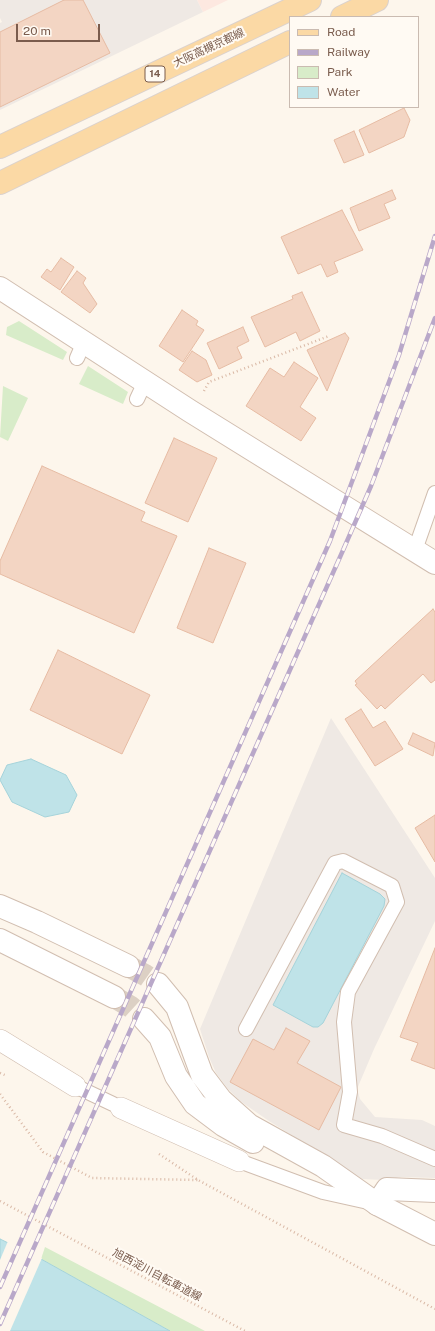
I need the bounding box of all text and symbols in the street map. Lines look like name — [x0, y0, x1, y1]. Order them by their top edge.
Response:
scale bar — [18, 16, 102, 42]
legend — [289, 16, 419, 108]
text: 20 m — [23, 24, 51, 38]
text: Road — [327, 25, 355, 39]
street label: 大阪高槻京都線 — [171, 26, 247, 70]
text: Railway — [327, 45, 370, 59]
text: Park — [327, 65, 353, 79]
road number: 14 — [145, 66, 165, 82]
text: Water — [327, 85, 360, 99]
street label: 旭西淀川自転車道線 — [110, 1246, 204, 1304]

